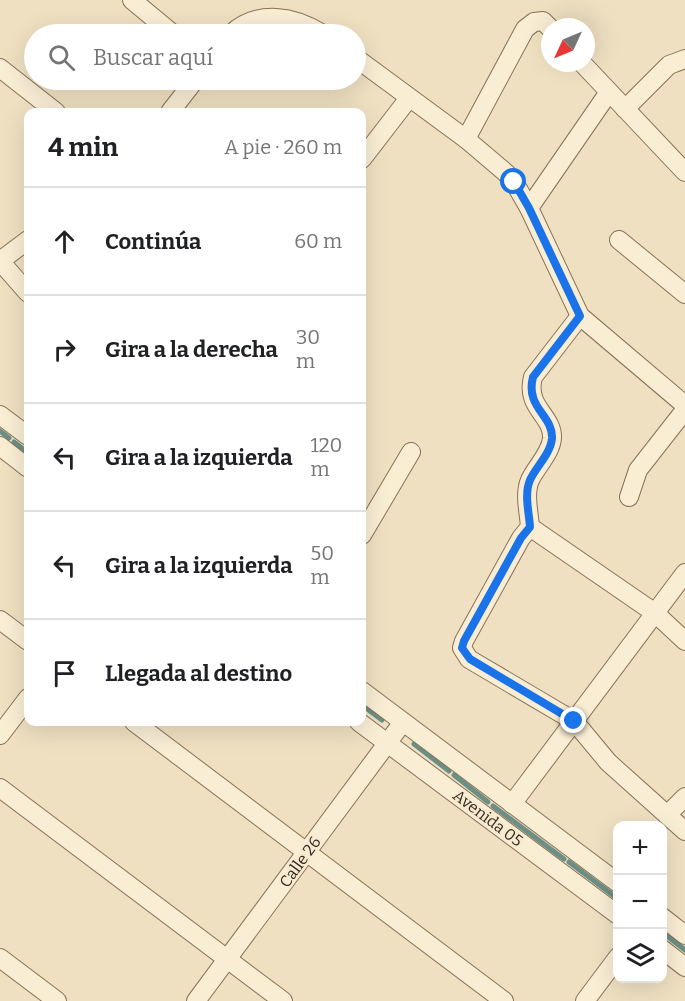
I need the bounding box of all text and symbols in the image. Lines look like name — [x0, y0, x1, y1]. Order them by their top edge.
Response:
north arrow — [541, 18, 595, 72]
search box — [24, 24, 366, 90]
icon: search — [45, 41, 78, 74]
text: Buscar aquí — [93, 44, 213, 71]
text: 4 min — [48, 132, 118, 163]
text: A pie · 260 m — [224, 135, 342, 159]
route start — [500, 168, 526, 194]
icon: ahead — [48, 225, 81, 258]
text: Continúa — [105, 228, 201, 255]
text: 60 m — [294, 229, 342, 253]
text: 30 m — [296, 325, 320, 373]
icon: right — [48, 333, 81, 366]
text: Gira a la derecha — [105, 336, 278, 363]
text: 120 m — [311, 433, 342, 481]
icon: left — [48, 441, 81, 474]
text: Gira a la izquierda — [105, 444, 293, 471]
text: 50 m — [311, 541, 334, 589]
icon: left — [48, 549, 81, 582]
text: Gira a la izquierda — [105, 552, 293, 579]
icon: arrive — [48, 657, 81, 690]
text: Llegada al destino — [105, 660, 292, 687]
route end — [560, 707, 586, 733]
street label: Avenida 05 — [449, 786, 527, 850]
map controls — [613, 821, 667, 983]
button: + — [613, 821, 667, 875]
street label: Calle 26 — [275, 833, 325, 891]
button: − — [613, 875, 667, 929]
button: layers — [613, 929, 667, 983]

